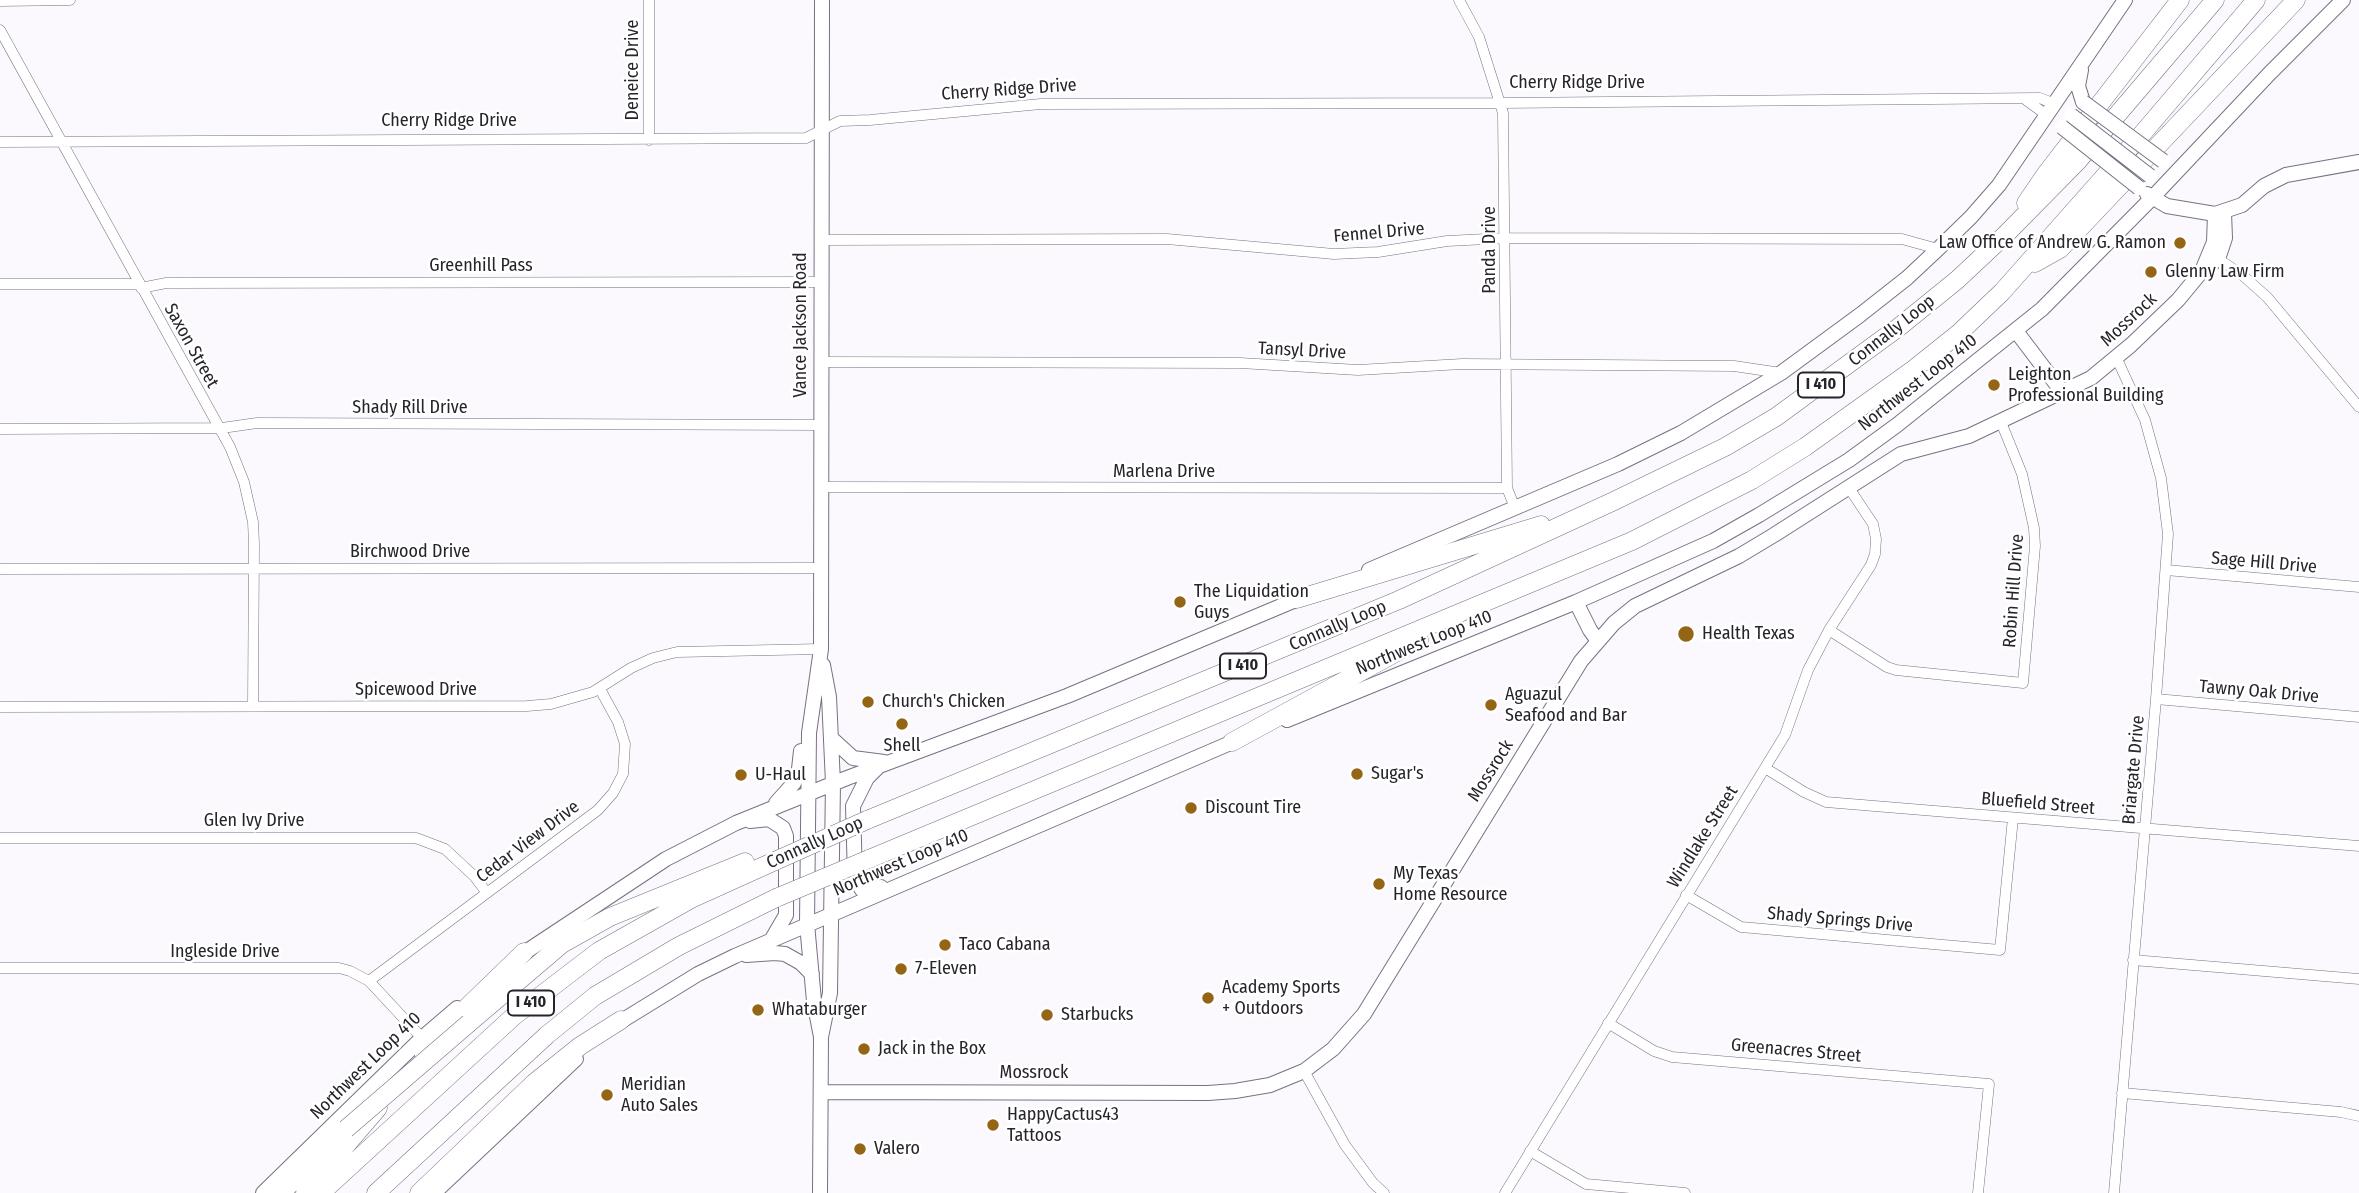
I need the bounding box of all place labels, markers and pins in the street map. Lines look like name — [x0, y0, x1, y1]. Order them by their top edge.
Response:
place label: Law Office of Andrew G. Ramon — [1939, 232, 2166, 254]
marker: Law Office of Andrew G. Ramon — [2172, 235, 2188, 251]
place label: Glenny Law Firm — [2165, 261, 2285, 283]
marker: Glenny Law Firm — [2143, 264, 2159, 280]
place label: Leighton Professional Building — [2008, 364, 2163, 406]
marker: Leighton Professional Building — [1986, 377, 2002, 393]
place label: The Liquidation Guys — [1194, 581, 1309, 624]
marker: The Liquidation Guys — [1172, 594, 1188, 610]
place label: Health Texas — [1702, 623, 1795, 645]
marker: Health Texas — [1676, 624, 1696, 644]
place label: Aguazul Seafood and Bar — [1505, 684, 1627, 726]
place label: Church's Chicken — [882, 691, 1005, 713]
marker: Church's Chicken — [860, 694, 876, 710]
marker: Aguazul Seafood and Bar — [1483, 697, 1499, 713]
marker: Shell — [894, 716, 910, 732]
place label: Shell — [884, 735, 920, 757]
place label: Sugar's — [1371, 763, 1424, 785]
place label: U-Haul — [755, 764, 806, 786]
marker: Sugar's — [1349, 766, 1365, 782]
marker: U-Haul — [733, 767, 749, 783]
place label: Discount Tire — [1205, 797, 1301, 819]
marker: Discount Tire — [1183, 800, 1199, 816]
place label: My Texas Home Resource — [1393, 863, 1507, 906]
marker: My Texas Home Resource — [1371, 876, 1387, 892]
place label: Taco Cabana — [959, 934, 1051, 956]
marker: Taco Cabana — [937, 937, 953, 953]
place label: 7-Eleven — [915, 958, 977, 980]
marker: 7-Eleven — [893, 961, 909, 977]
place label: Academy Sports + Outdoors — [1222, 977, 1340, 1020]
marker: Academy Sports + Outdoors — [1200, 990, 1216, 1006]
place label: Whataburger — [772, 999, 867, 1021]
marker: Whataburger — [750, 1002, 766, 1018]
place label: Starbucks — [1061, 1004, 1133, 1026]
marker: Starbucks — [1039, 1007, 1055, 1023]
place label: Jack in the Box — [878, 1038, 986, 1060]
marker: Jack in the Box — [856, 1041, 872, 1057]
place label: Meridian Auto Sales — [621, 1074, 698, 1116]
marker: Meridian Auto Sales — [599, 1087, 615, 1103]
place label: HappyCactus43 Tattoos — [1007, 1104, 1119, 1146]
marker: HappyCactus43 Tattoos — [985, 1117, 1001, 1133]
place label: Valero — [874, 1138, 920, 1160]
marker: Valero — [852, 1141, 868, 1157]

